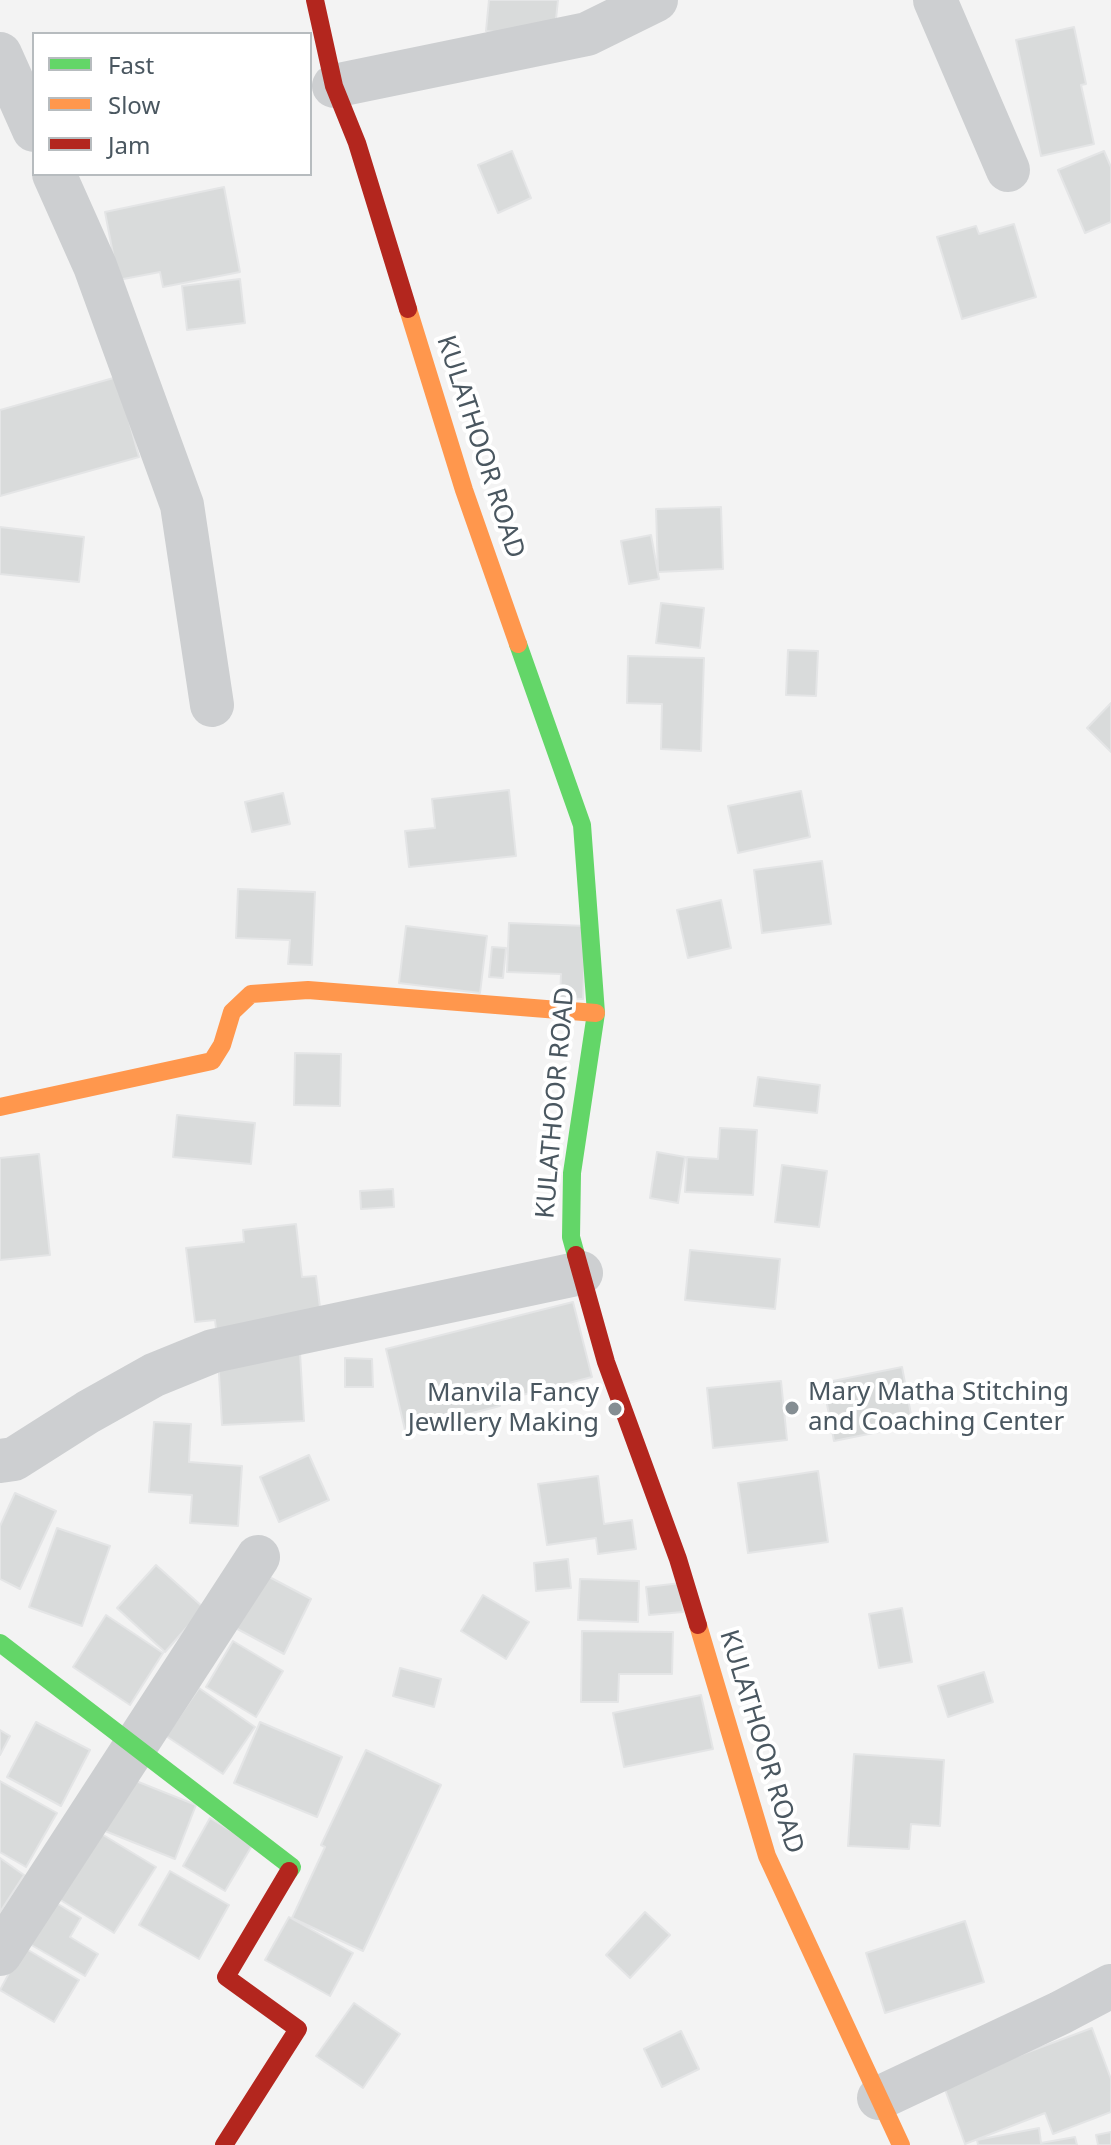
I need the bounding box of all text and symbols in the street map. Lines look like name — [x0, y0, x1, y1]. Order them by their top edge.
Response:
legend — [32, 32, 312, 176]
text: Fast — [108, 48, 154, 81]
text: Slow — [108, 88, 160, 121]
text: Jam — [108, 128, 150, 161]
street label: KULATHOOR ROAD — [429, 332, 531, 562]
street label: KULATHOOR ROAD — [530, 986, 582, 1220]
place label: Mary Matha Stitching and Coaching Center — [808, 1377, 1069, 1438]
place label: Manvila Fancy Jewllery Making — [408, 1378, 599, 1440]
marker: Mary Matha Stitching and Coaching Center — [783, 1399, 801, 1417]
marker: Manvila Fancy Jewllery Making — [606, 1400, 624, 1418]
street label: KULATHOOR ROAD — [712, 1626, 810, 1858]

